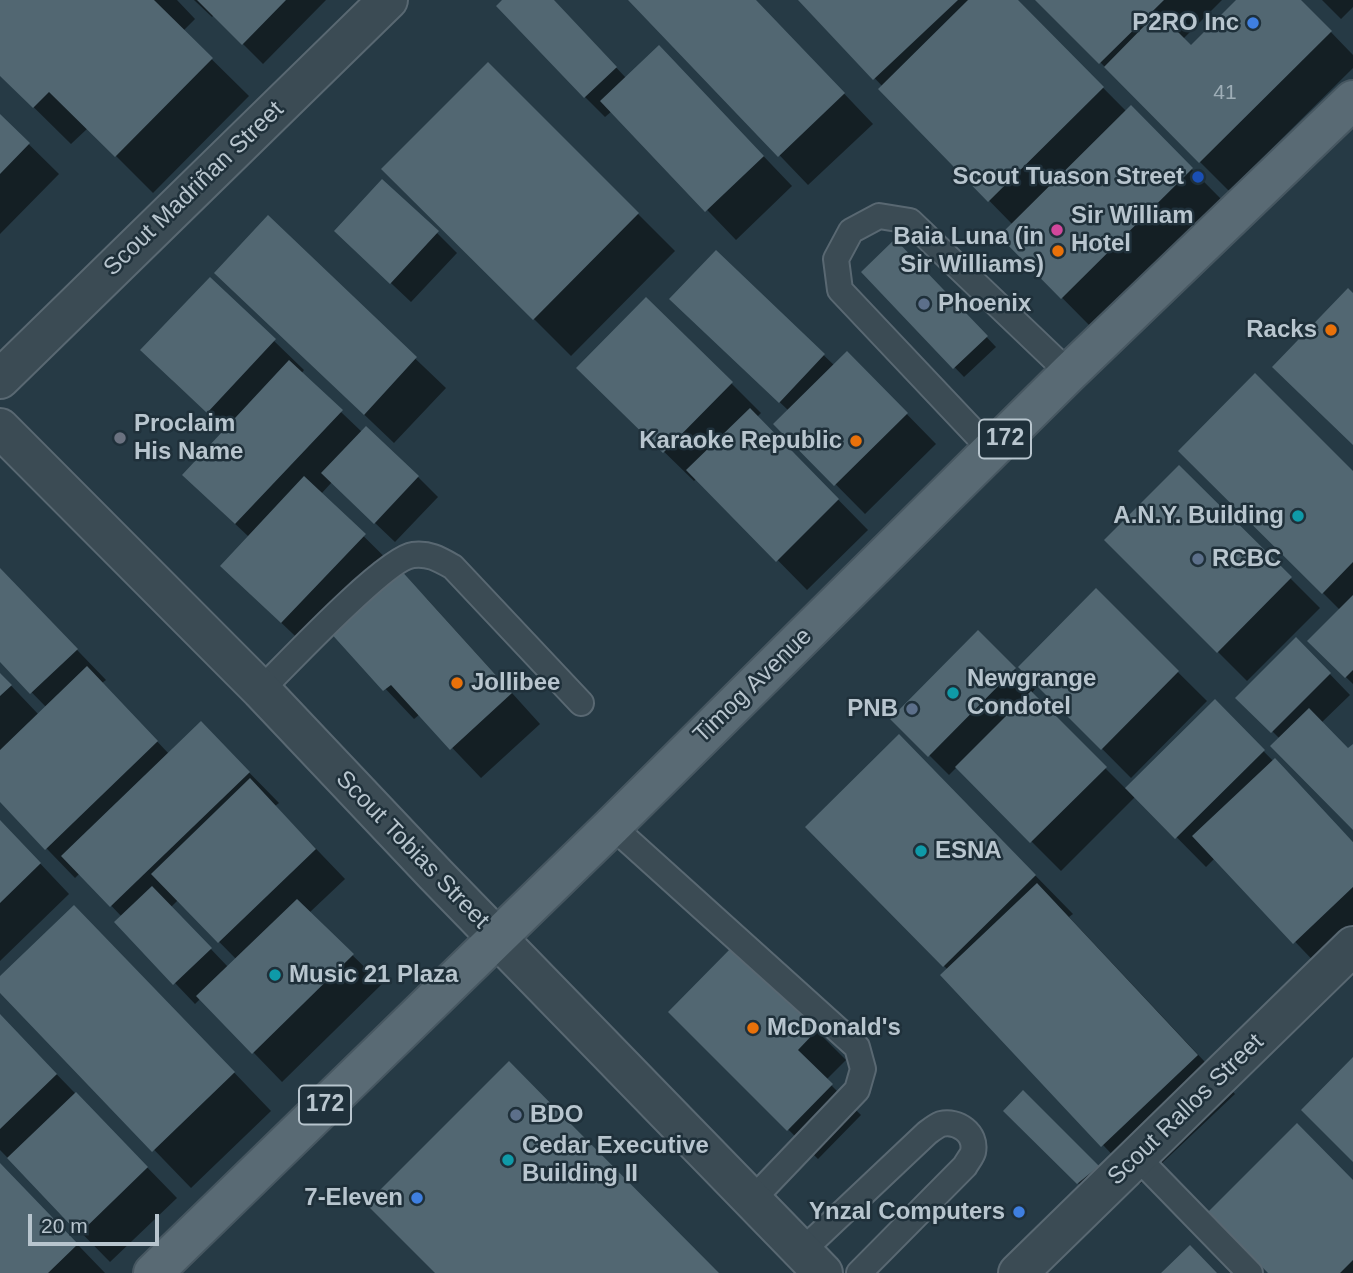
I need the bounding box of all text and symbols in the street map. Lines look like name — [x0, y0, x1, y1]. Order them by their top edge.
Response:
place label: P2RO Inc — [1132, 9, 1239, 37]
marker: P2RO Inc — [1245, 15, 1261, 31]
house number: 41 — [1213, 80, 1237, 106]
street label: Scout Madriñan Street — [98, 96, 290, 282]
place label: Scout Tuason Street — [952, 163, 1184, 191]
marker: Scout Tuason Street — [1190, 169, 1206, 185]
place label: Sir William Hotel — [1071, 202, 1193, 258]
marker: Sir William Hotel — [1049, 222, 1065, 238]
place label: Baia Luna (in Sir Williams) — [893, 223, 1044, 279]
marker: Baia Luna (in Sir Williams) — [1050, 243, 1066, 259]
place label: Phoenix — [938, 290, 1031, 318]
marker: Phoenix — [916, 296, 932, 312]
place label: Racks — [1246, 316, 1317, 344]
marker: Racks — [1323, 322, 1339, 338]
place label: Proclaim His Name — [134, 410, 243, 466]
road number: 172 — [979, 420, 1031, 458]
place label: Karaoke Republic — [639, 427, 842, 455]
marker: Proclaim His Name — [112, 430, 128, 446]
marker: Karaoke Republic — [848, 433, 864, 449]
place label: A.N.Y. Building — [1113, 502, 1284, 530]
marker: A.N.Y. Building — [1290, 508, 1306, 524]
place label: RCBC — [1212, 545, 1281, 573]
marker: RCBC — [1190, 551, 1206, 567]
street label: Timog Avenue — [688, 622, 818, 750]
place label: Newgrange Condotel — [967, 665, 1096, 721]
place label: Jollibee — [471, 669, 560, 697]
marker: Jollibee — [449, 675, 465, 691]
marker: Newgrange Condotel — [945, 685, 961, 701]
place label: PNB — [847, 695, 898, 723]
marker: PNB — [904, 701, 920, 717]
street label: Scout Tobias Street — [329, 765, 495, 935]
place label: ESNA — [935, 837, 1002, 865]
marker: ESNA — [913, 843, 929, 859]
place label: Music 21 Plaza — [289, 961, 458, 989]
marker: Music 21 Plaza — [267, 967, 283, 983]
place label: McDonald's — [767, 1014, 901, 1042]
marker: McDonald's — [745, 1020, 761, 1036]
street label: Scout Rallos Street — [1102, 1028, 1270, 1192]
road number: 172 — [299, 1086, 351, 1124]
place label: BDO — [530, 1101, 583, 1129]
marker: BDO — [508, 1107, 524, 1123]
place label: Cedar Executive Building II — [522, 1132, 709, 1188]
marker: Cedar Executive Building II — [500, 1152, 516, 1168]
place label: 7-Eleven — [304, 1184, 403, 1212]
marker: 7-Eleven — [409, 1190, 425, 1206]
place label: Ynzal Computers — [809, 1198, 1005, 1226]
scale bar — [32, 1200, 163, 1244]
marker: Ynzal Computers — [1011, 1204, 1027, 1220]
text: 20 m — [41, 1214, 88, 1237]

